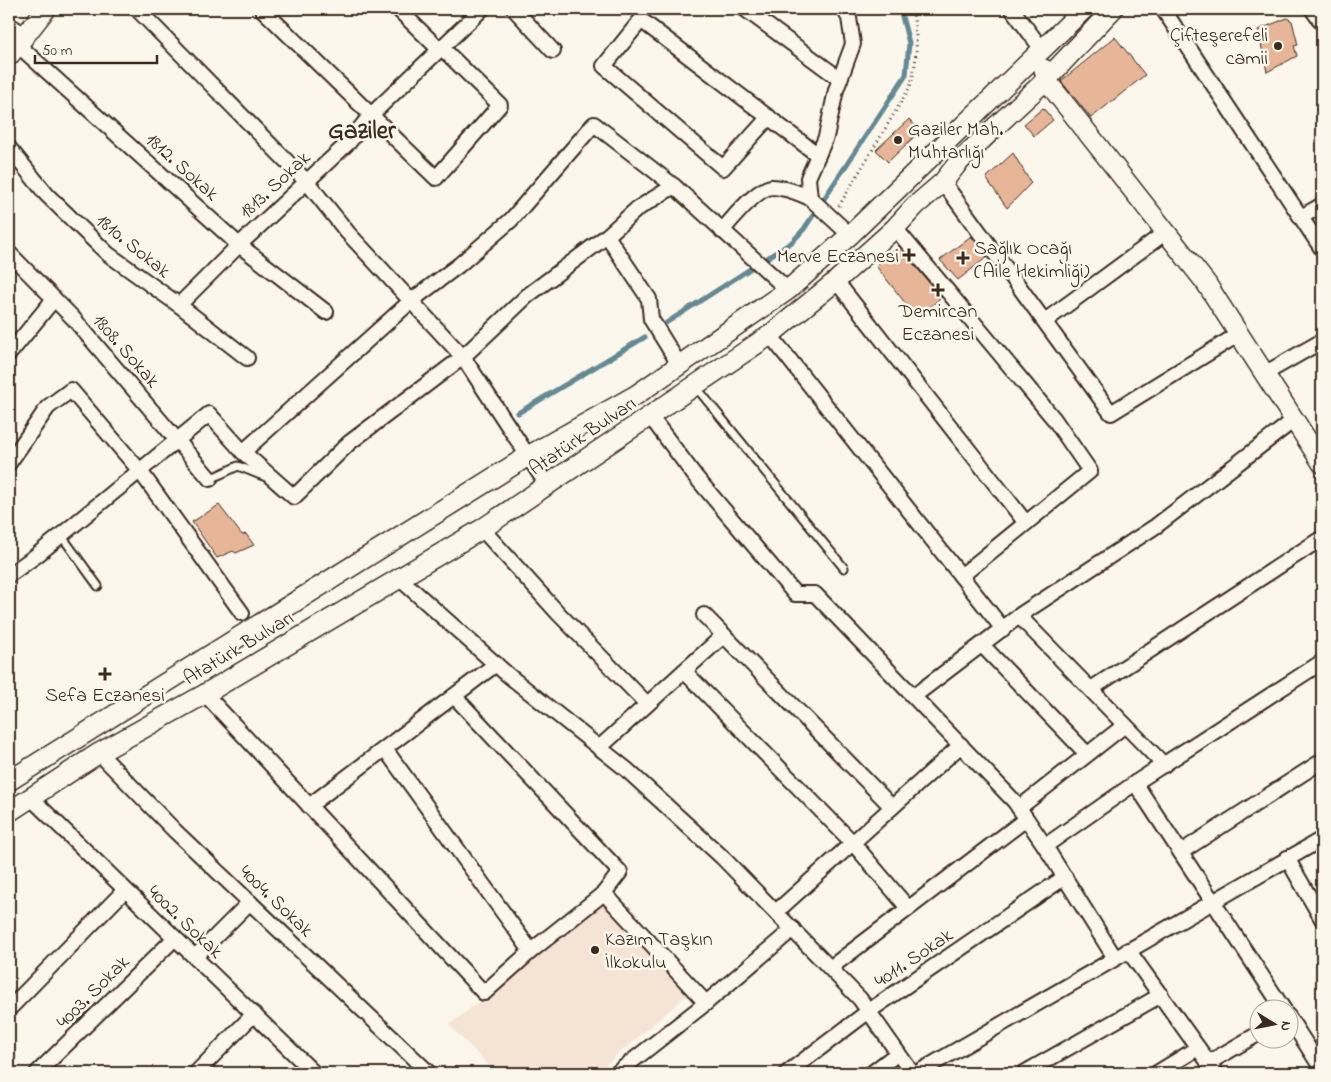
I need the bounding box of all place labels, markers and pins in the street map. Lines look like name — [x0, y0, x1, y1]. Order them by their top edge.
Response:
place label: Çifteşerefeli camii — [1170, 22, 1268, 74]
marker: Çifteşerefeli camii — [1272, 40, 1284, 52]
place label: Gaziler Mah. Muhtarlığı — [908, 116, 1003, 169]
marker: Gaziler Mah. Muhtarlığı — [892, 134, 904, 146]
place label: Sağlık Ocağı (Aile Hekimliği) — [974, 235, 1090, 288]
place label: Merve Eczanesi — [777, 243, 899, 272]
marker: Merve Eczanesi — [903, 249, 915, 261]
marker: Sağlık Ocağı (Aile Hekimliği) — [956, 251, 970, 265]
marker: Demircan Eczanesi — [932, 284, 944, 296]
place label: Demircan Eczanesi — [898, 298, 977, 350]
marker: Sefa Eczanesi — [99, 668, 111, 680]
place label: Sefa Eczanesi — [45, 682, 165, 711]
place label: Kazım Taşkın İlkokulu — [605, 926, 713, 978]
marker: Kazım Taşkın İlkokulu — [589, 944, 601, 956]

